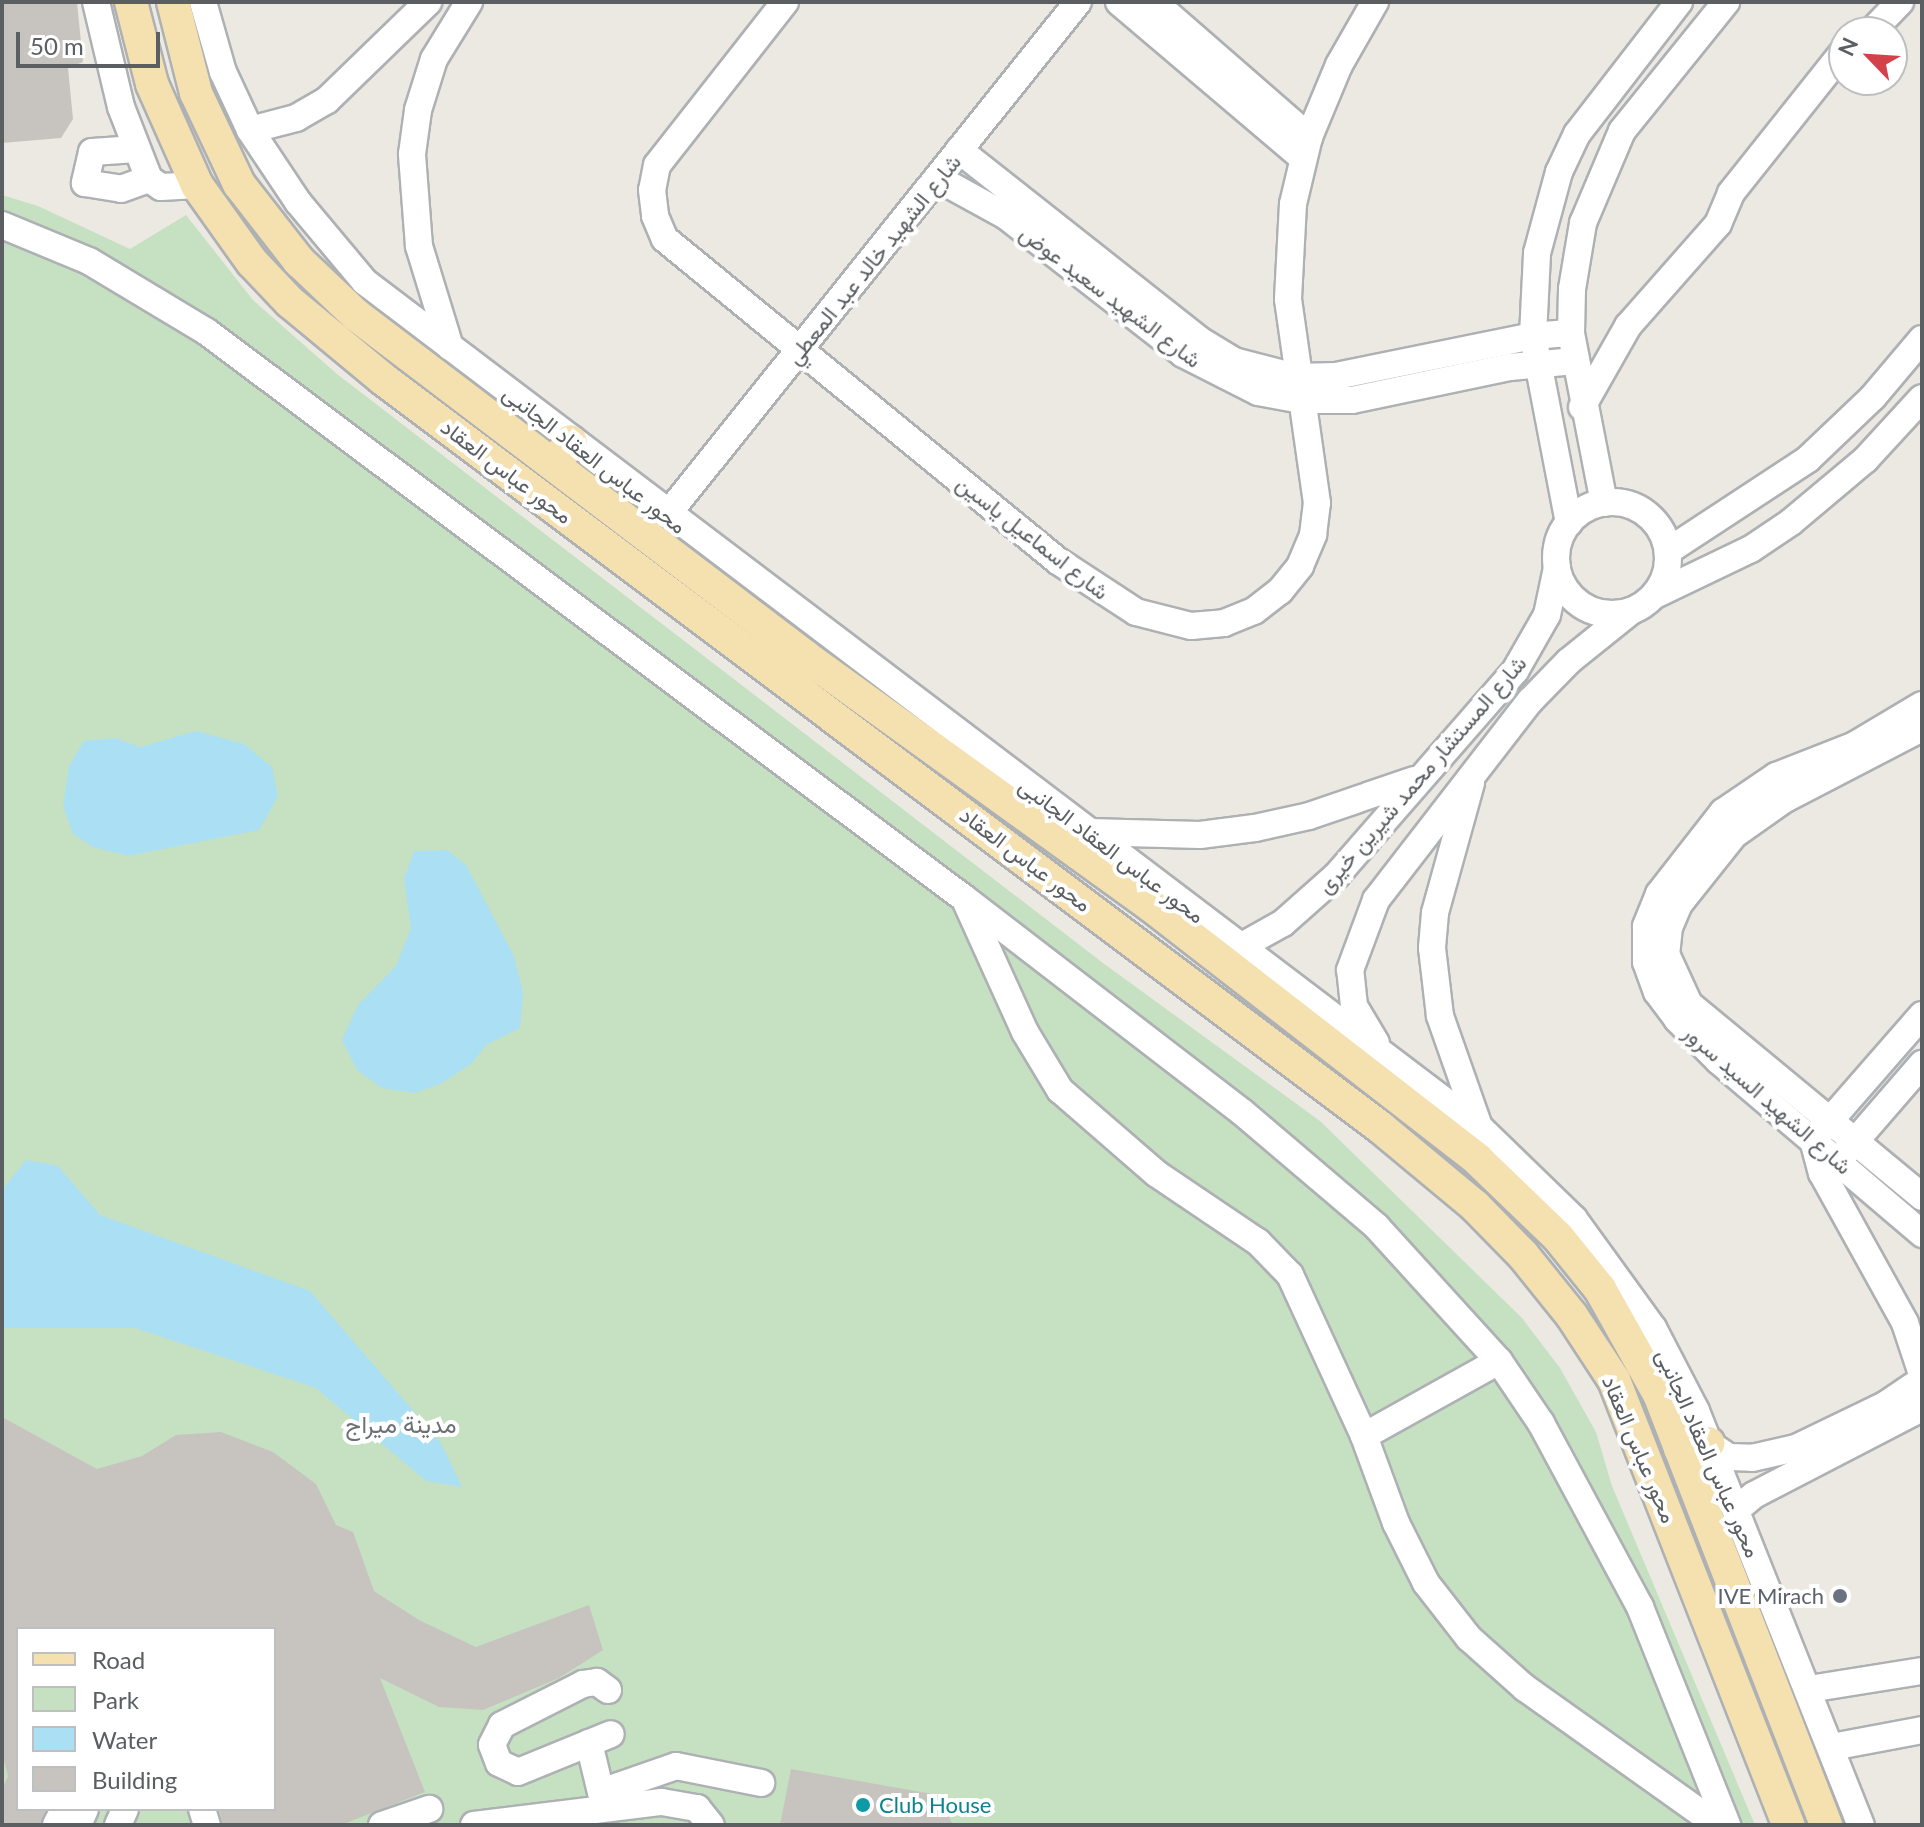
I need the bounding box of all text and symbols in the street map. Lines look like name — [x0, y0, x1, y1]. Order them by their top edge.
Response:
scale bar — [20, 16, 164, 66]
north arrow — [1828, 16, 1908, 96]
text: 50 m — [30, 31, 84, 60]
text: N — [1832, 33, 1863, 60]
street label: شارع الشهيد خالد عبد المعطي — [780, 149, 966, 369]
street label: شارع الشهيد سعيد عوض — [1015, 219, 1207, 373]
street label: محور عباس العقاد الجانبى — [498, 379, 692, 539]
street label: محور عباس العقاد — [436, 413, 578, 529]
street label: شارع اسماعيل ياسين — [952, 469, 1114, 605]
street label: شارع المستشار محمد شيرين خيرى — [1311, 650, 1531, 898]
street label: محور عباس العقاد الجانبى — [1014, 772, 1210, 928]
street label: محور عباس العقاد — [955, 801, 1097, 917]
street label: شارع الشهيد السيد سرور — [1678, 1019, 1858, 1179]
street label: محور عباس العقاد الجانبى — [1651, 1345, 1767, 1561]
street label: محور عباس العقاد — [1597, 1371, 1683, 1527]
district label: مدينة ميراج — [345, 1410, 457, 1438]
place label: IVE Mirach — [1718, 1583, 1824, 1609]
marker: IVE Mirach — [1831, 1587, 1849, 1605]
legend — [16, 1627, 276, 1811]
text: Road — [92, 1645, 145, 1674]
text: Park — [92, 1685, 139, 1714]
text: Water — [92, 1725, 157, 1754]
text: Building — [92, 1765, 177, 1794]
place label: Club House — [879, 1792, 991, 1818]
marker: Club House — [854, 1796, 872, 1814]

